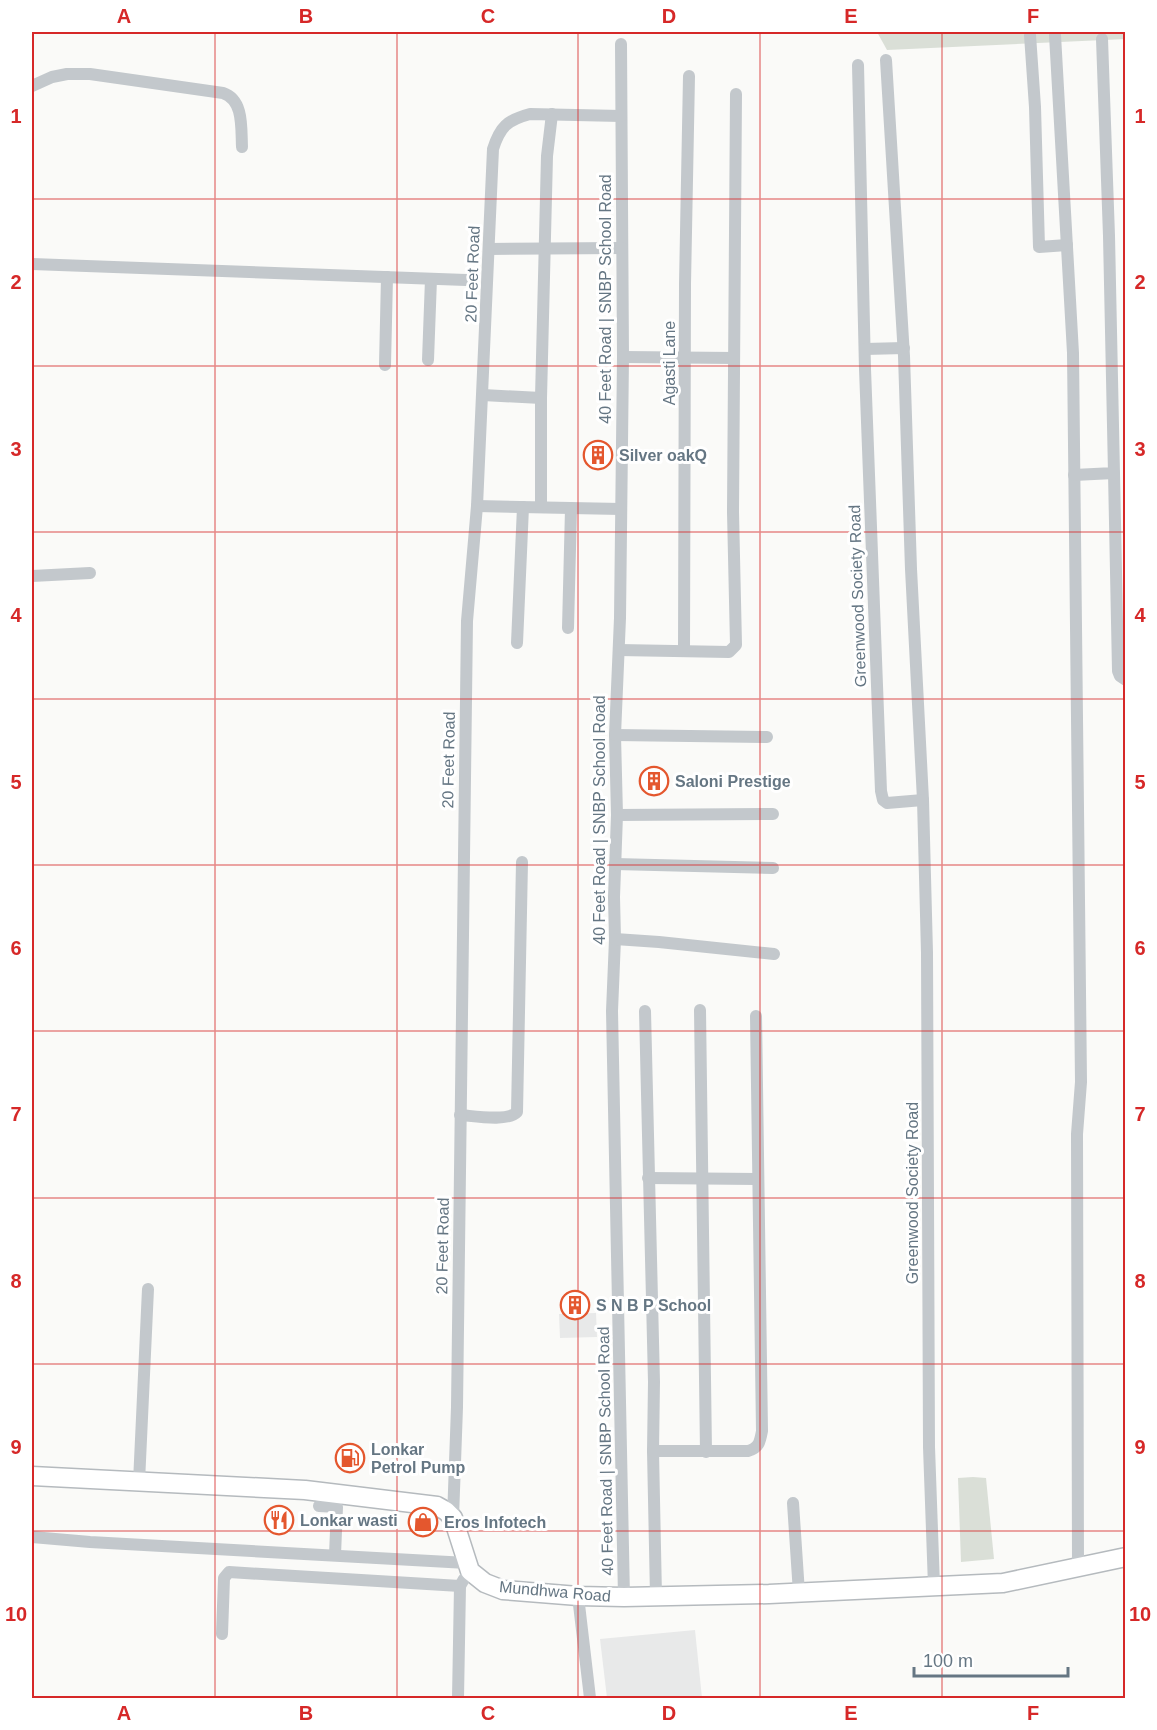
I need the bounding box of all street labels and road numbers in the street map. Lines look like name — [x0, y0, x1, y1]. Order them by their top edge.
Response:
street label: 40 Feet Road | SNBP School Road — [597, 174, 614, 424]
street label: 20 Feet Road — [462, 225, 483, 323]
street label: Agasti Lane — [661, 321, 678, 405]
street label: Greenwood Society Road — [846, 505, 869, 687]
street label: 40 Feet Road | SNBP School Road — [591, 695, 608, 945]
street label: 20 Feet Road — [439, 711, 458, 809]
street label: Greenwood Society Road — [904, 1102, 921, 1284]
street label: 20 Feet Road — [433, 1197, 452, 1295]
street label: 40 Feet Road | SNBP School Road — [595, 1326, 616, 1576]
street label: Mundhwa Road — [498, 1578, 612, 1605]

